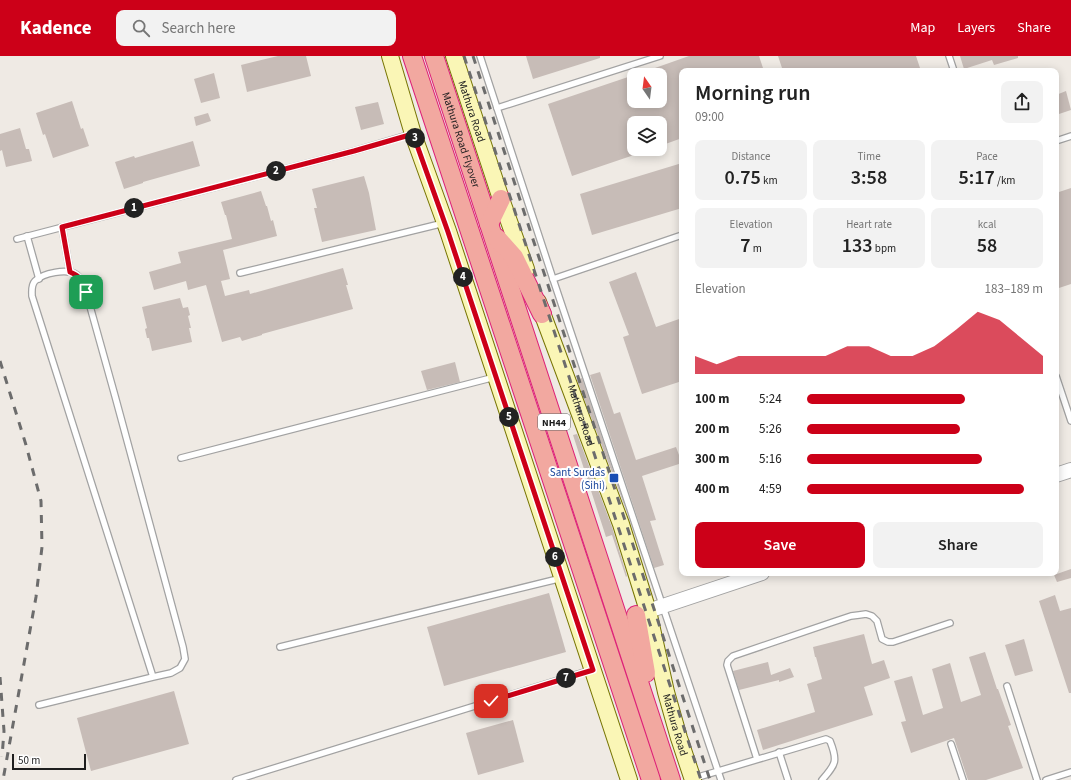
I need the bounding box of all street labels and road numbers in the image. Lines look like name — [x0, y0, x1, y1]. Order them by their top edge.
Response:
street label: Mathura Road — [455, 78, 489, 144]
street label: Mathura Road Flyover — [438, 90, 484, 190]
street label: Mathura Road — [564, 383, 598, 448]
road number: NH44 — [538, 414, 570, 430]
street label: Mathura Road — [659, 692, 691, 758]

